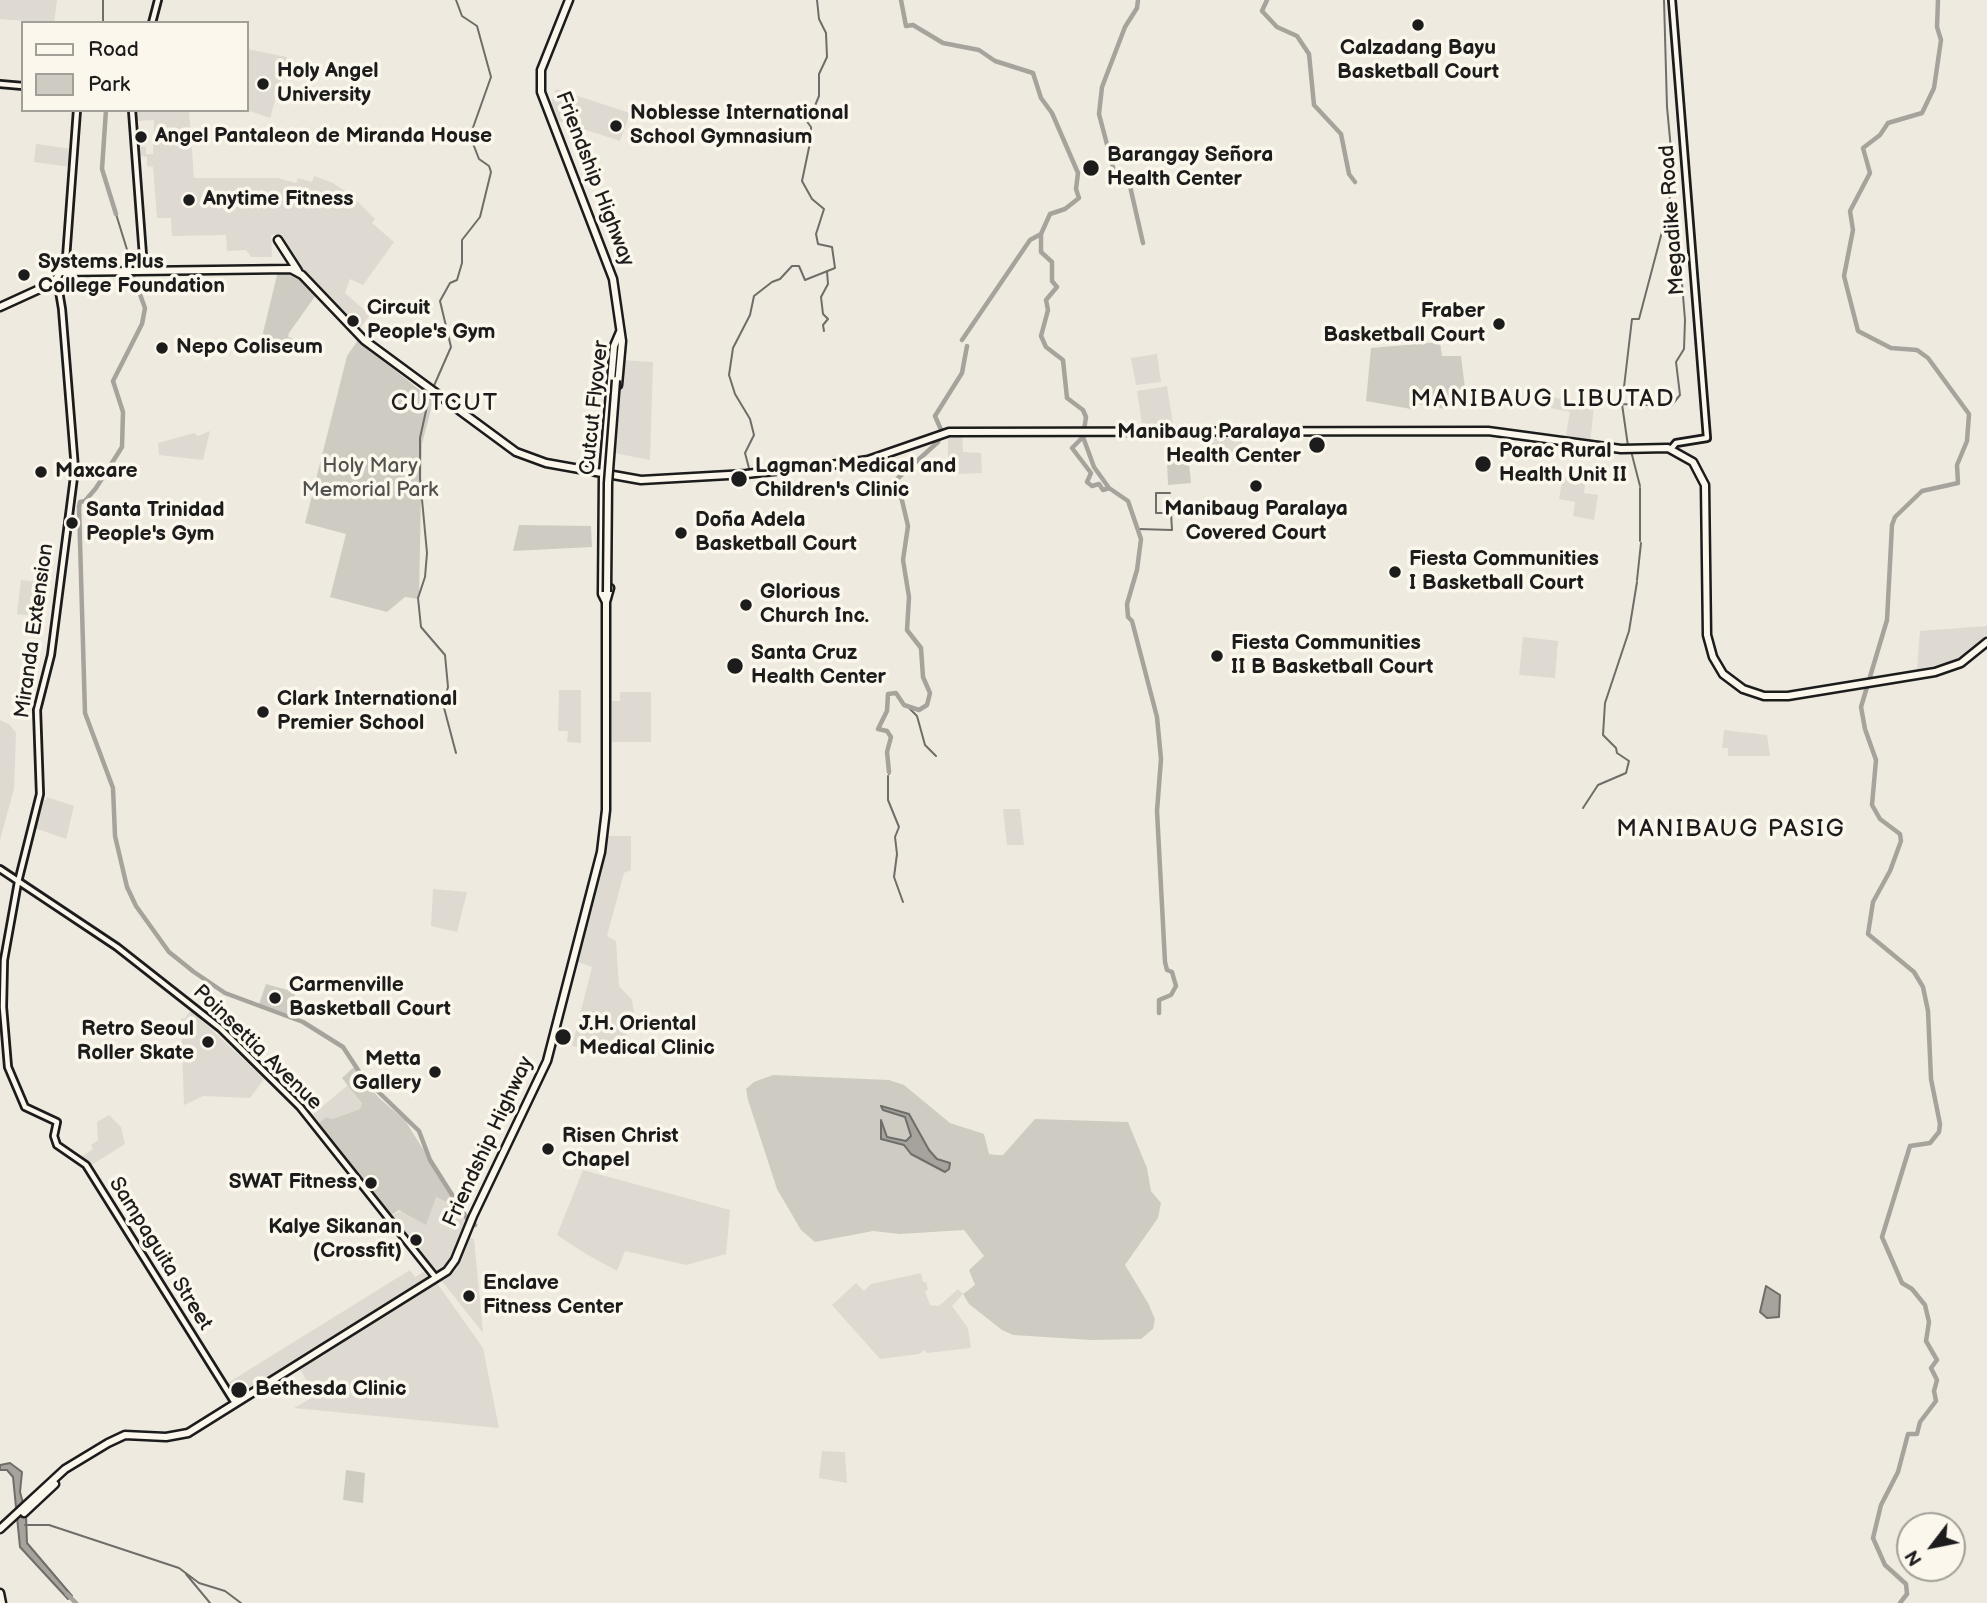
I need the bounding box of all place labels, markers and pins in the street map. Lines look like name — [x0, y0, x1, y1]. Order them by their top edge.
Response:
marker: Calzadang Bayu Basketball Court — [1410, 17, 1426, 33]
place label: Calzadang Bayu Basketball Court — [1337, 36, 1499, 86]
place label: Holy Angel University — [277, 59, 379, 109]
marker: Holy Angel University — [255, 76, 271, 92]
place label: Noblesse International School Gymnasium — [630, 101, 849, 151]
marker: Noblesse International School Gymnasium — [608, 118, 624, 134]
place label: Angel Pantaleon de Miranda House — [155, 124, 492, 150]
marker: Angel Pantaleon de Miranda House — [133, 129, 149, 145]
place label: Barangay Señora Health Center — [1107, 143, 1273, 193]
marker: Barangay Señora Health Center — [1081, 158, 1101, 178]
place label: Anytime Fitness — [203, 187, 354, 213]
marker: Anytime Fitness — [181, 192, 197, 208]
place label: Systems Plus College Foundation — [38, 250, 225, 300]
marker: Systems Plus College Foundation — [16, 267, 32, 283]
place label: Circuit People's Gym — [367, 296, 495, 346]
place label: Fraber Basketball Court — [1323, 299, 1485, 349]
marker: Circuit People's Gym — [345, 313, 361, 329]
marker: Fraber Basketball Court — [1491, 316, 1507, 332]
place label: Nepo Coliseum — [176, 335, 323, 361]
marker: Nepo Coliseum — [154, 340, 170, 356]
place label: Manibaug Paralaya Health Center — [1117, 420, 1301, 470]
marker: Manibaug Paralaya Health Center — [1307, 435, 1327, 455]
place label: Porac Rural Health Unit II — [1499, 439, 1627, 489]
place label: Lagman Medical and Children's Clinic — [755, 454, 956, 504]
marker: Porac Rural Health Unit II — [1473, 454, 1493, 474]
place label: Maxcare — [55, 459, 138, 485]
marker: Maxcare — [33, 464, 49, 480]
marker: Lagman Medical and Children's Clinic — [729, 469, 749, 489]
marker: Manibaug Paralaya Covered Court — [1248, 478, 1264, 494]
place label: Manibaug Paralaya Covered Court — [1164, 497, 1348, 547]
place label: Santa Trinidad People's Gym — [86, 498, 224, 548]
place label: Doña Adela Basketball Court — [695, 508, 857, 558]
marker: Santa Trinidad People's Gym — [64, 515, 80, 531]
marker: Doña Adela Basketball Court — [673, 525, 689, 541]
place label: Fiesta Communities I Basketball Court — [1409, 547, 1599, 597]
marker: Fiesta Communities I Basketball Court — [1387, 564, 1403, 580]
place label: Glorious Church Inc. — [760, 580, 869, 630]
marker: Glorious Church Inc. — [738, 597, 754, 613]
place label: Fiesta Communities II B Basketball Court — [1231, 631, 1433, 681]
place label: Santa Cruz Health Center — [751, 641, 886, 691]
marker: Fiesta Communities II B Basketball Court — [1209, 648, 1225, 664]
marker: Santa Cruz Health Center — [725, 656, 745, 676]
place label: Clark International Premier School — [277, 687, 457, 737]
marker: Clark International Premier School — [255, 704, 271, 720]
place label: Carmenville Basketball Court — [289, 973, 451, 1023]
marker: Carmenville Basketball Court — [267, 990, 283, 1006]
place label: J.H. Oriental Medical Clinic — [579, 1012, 715, 1062]
place label: Retro Seoul Roller Skate — [77, 1017, 194, 1067]
marker: J.H. Oriental Medical Clinic — [553, 1027, 573, 1047]
marker: Retro Seoul Roller Skate — [200, 1034, 216, 1050]
place label: Metta Gallery — [352, 1047, 421, 1097]
marker: Metta Gallery — [427, 1064, 443, 1080]
place label: Risen Christ Chapel — [562, 1124, 679, 1174]
marker: Risen Christ Chapel — [540, 1141, 556, 1157]
place label: SWAT Fitness — [229, 1170, 357, 1196]
marker: SWAT Fitness — [363, 1175, 379, 1191]
place label: Kalye Sikanan (Crossfit) — [268, 1215, 402, 1265]
marker: Kalye Sikanan (Crossfit) — [408, 1232, 424, 1248]
place label: Enclave Fitness Center — [483, 1271, 623, 1321]
marker: Enclave Fitness Center — [461, 1288, 477, 1304]
place label: Bethesda Clinic — [255, 1377, 406, 1403]
marker: Bethesda Clinic — [229, 1380, 249, 1400]

